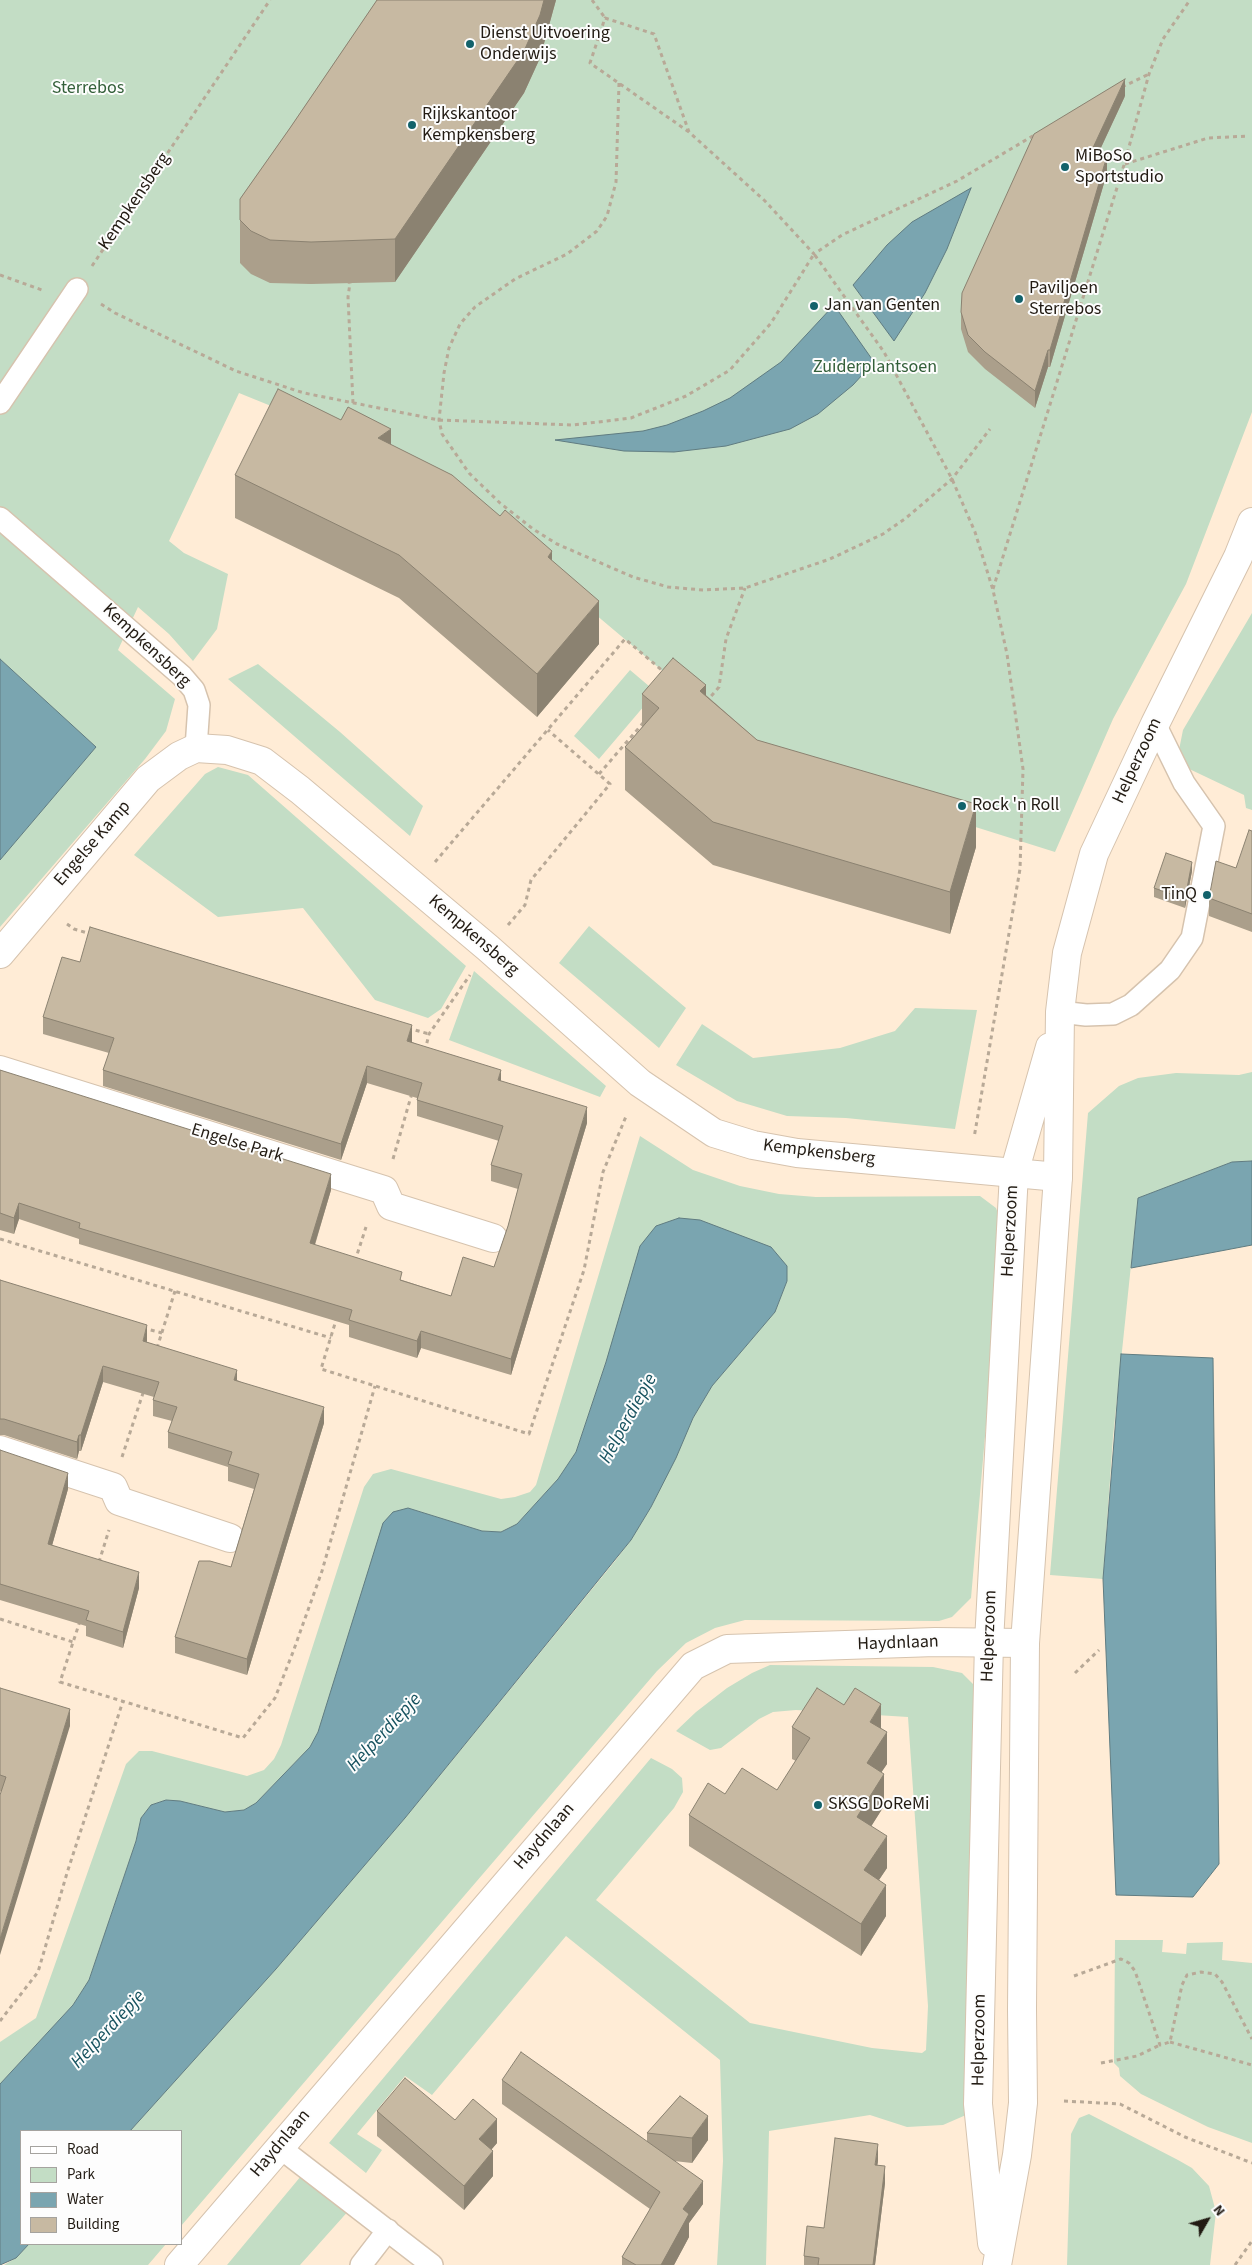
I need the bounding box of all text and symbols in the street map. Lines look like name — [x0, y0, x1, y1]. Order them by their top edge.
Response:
place label: Dienst Uitvoering Onderwijs — [480, 23, 610, 66]
marker: Dienst Uitvoering Onderwijs — [464, 38, 476, 50]
park label: Sterrebos — [52, 78, 124, 100]
place label: Rijkskantoor Kempkensberg — [422, 104, 535, 146]
marker: Rijkskantoor Kempkensberg — [406, 119, 418, 131]
place label: MiBoSo Sportstudio — [1075, 146, 1164, 188]
street label: Kempkensberg — [94, 149, 176, 255]
marker: MiBoSo Sportstudio — [1059, 161, 1071, 173]
place label: Paviljoen Sterrebos — [1029, 278, 1101, 320]
marker: Paviljoen Sterrebos — [1013, 293, 1025, 305]
place label: Jan van Genten — [824, 295, 940, 317]
marker: Jan van Genten — [808, 300, 820, 312]
park label: Zuiderplantsoen — [813, 357, 937, 379]
street label: Kempkensberg — [97, 600, 195, 692]
street label: Helperzoom — [1109, 715, 1167, 807]
place label: Rock 'n Roll — [972, 795, 1059, 817]
street label: Engelse Kamp — [50, 797, 136, 891]
marker: Rock 'n Roll — [956, 800, 968, 812]
place label: TinQ — [1161, 884, 1197, 906]
marker: TinQ — [1201, 889, 1213, 901]
street label: Kempkensberg — [423, 891, 523, 981]
street label: Engelse Park — [188, 1120, 286, 1168]
street label: Kempkensberg — [762, 1135, 876, 1171]
street label: Helperzoom — [998, 1184, 1024, 1278]
water label: Helperdiepje — [595, 1370, 663, 1468]
street label: Helperzoom — [978, 1590, 1002, 1682]
street label: Haydnlaan — [857, 1632, 939, 1656]
water label: Helperdiepje — [343, 1689, 427, 1777]
place label: SKSG DoReMi — [828, 1794, 930, 1816]
street label: Haydnlaan — [510, 1799, 580, 1875]
marker: SKSG DoReMi — [812, 1799, 824, 1811]
water label: Helperdiepje — [67, 1986, 151, 2074]
street label: Helperzoom — [968, 1994, 992, 2086]
street label: Haydnlaan — [247, 2106, 315, 2182]
legend — [20, 2130, 182, 2245]
text: Road — [67, 2139, 99, 2160]
text: Park — [67, 2164, 95, 2185]
text: Water — [67, 2189, 103, 2210]
north arrow — [1182, 2195, 1232, 2245]
text: N — [1208, 2201, 1230, 2221]
text: Building — [67, 2214, 119, 2235]

